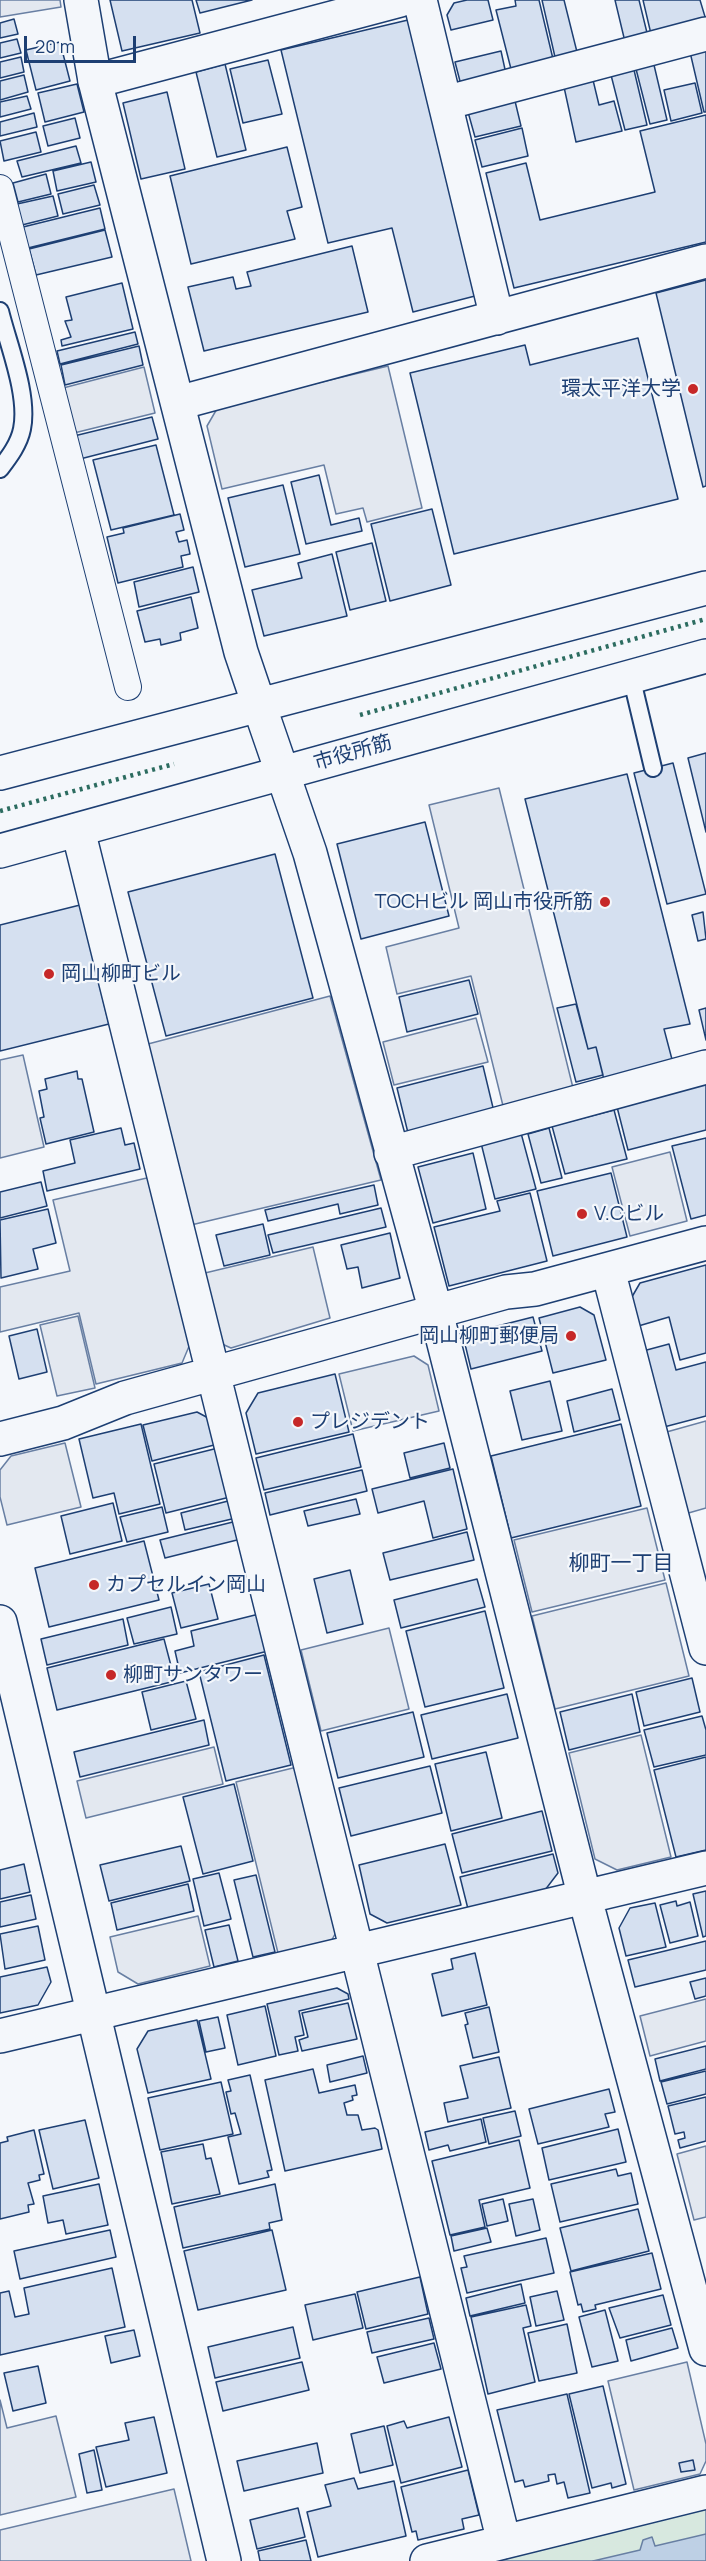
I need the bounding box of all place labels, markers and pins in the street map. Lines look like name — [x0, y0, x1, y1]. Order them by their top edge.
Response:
place label: 環太平洋大学 — [561, 377, 681, 401]
marker: 環太平洋大学 — [686, 382, 700, 396]
place label: TOCHビル 岡山市役所筋 — [375, 890, 593, 914]
marker: TOCHビル 岡山市役所筋 — [598, 895, 612, 909]
place label: 岡山柳町ビル — [61, 962, 181, 986]
marker: 岡山柳町ビル — [42, 967, 56, 981]
place label: V.Cビル — [594, 1202, 664, 1226]
marker: V.Cビル — [575, 1207, 589, 1221]
place label: 岡山柳町郵便局 — [419, 1324, 559, 1348]
marker: 岡山柳町郵便局 — [564, 1329, 578, 1343]
place label: プレジデント — [310, 1410, 430, 1434]
marker: プレジデント — [291, 1415, 305, 1429]
place label: カプセルイン岡山 — [106, 1573, 266, 1597]
marker: カプセルイン岡山 — [87, 1578, 101, 1592]
place label: 柳町サンタワー — [123, 1663, 263, 1687]
marker: 柳町サンタワー — [104, 1668, 118, 1682]

